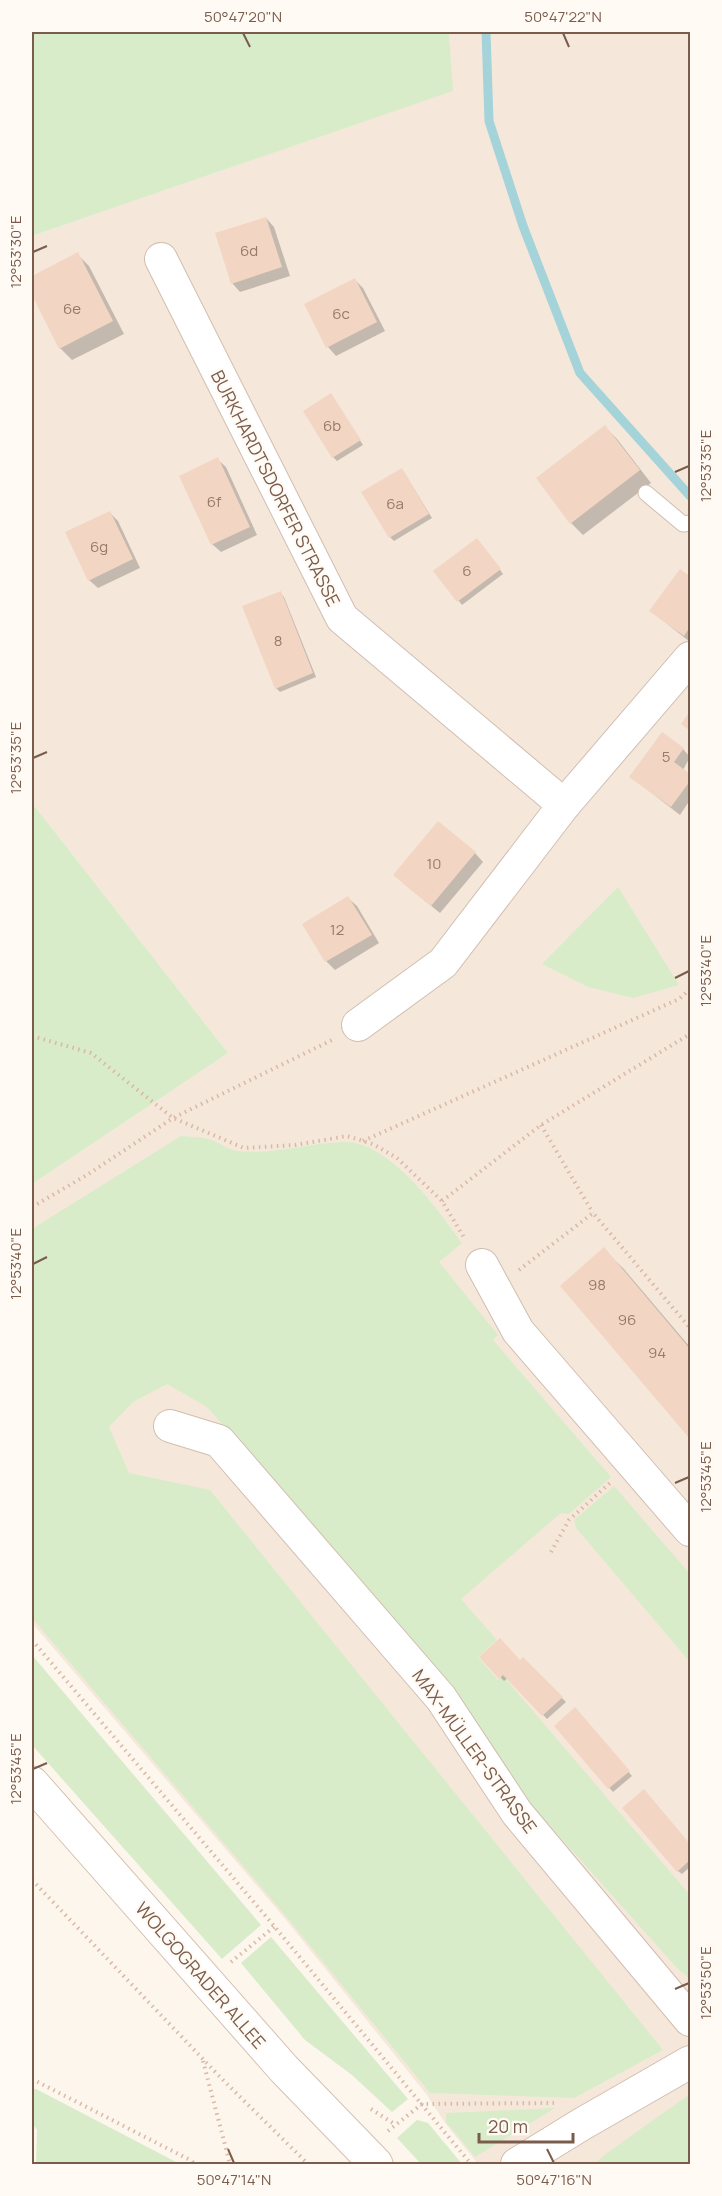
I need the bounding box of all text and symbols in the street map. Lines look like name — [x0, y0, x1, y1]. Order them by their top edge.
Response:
text: 50°47'20"N — [204, 6, 282, 27]
text: 50°47'22"N — [524, 6, 602, 27]
text: 12°53'30"E — [5, 215, 26, 289]
house number: 6d — [240, 240, 258, 261]
house number: 6e — [63, 298, 81, 319]
house number: 6c — [332, 303, 350, 324]
street label: BURKHARDTSDORFER STRASSE — [206, 366, 346, 610]
house number: 6b — [323, 415, 341, 436]
text: 12°53'35"E — [695, 430, 716, 502]
house number: 6f — [207, 491, 222, 512]
house number: 6a — [386, 493, 404, 514]
house number: 6g — [90, 536, 108, 557]
house number: 6 — [462, 560, 472, 581]
house number: 8 — [274, 630, 282, 651]
text: 12°53'35"E — [5, 722, 26, 794]
house number: 5 — [662, 746, 670, 767]
house number: 10 — [427, 853, 442, 874]
house number: 12 — [330, 919, 344, 940]
text: 12°53'40"E — [695, 935, 716, 1007]
text: 12°53'40"E — [5, 1228, 26, 1300]
house number: 98 — [588, 1274, 606, 1295]
house number: 96 — [618, 1309, 636, 1330]
house number: 94 — [648, 1342, 666, 1363]
text: 12°53'45"E — [695, 1441, 716, 1513]
street label: MAX-MÜLLER-STRASSE — [407, 1664, 543, 1838]
text: 12°53'45"E — [5, 1733, 26, 1805]
street label: WOLGOGRADER ALLEE — [131, 1897, 271, 2053]
text: 12°53'50"E — [695, 1946, 716, 2020]
scale bar — [479, 2106, 574, 2144]
text: 20 m — [488, 2114, 528, 2138]
text: 50°47'14"N — [197, 2169, 271, 2190]
text: 50°47'16"N — [516, 2169, 592, 2190]

